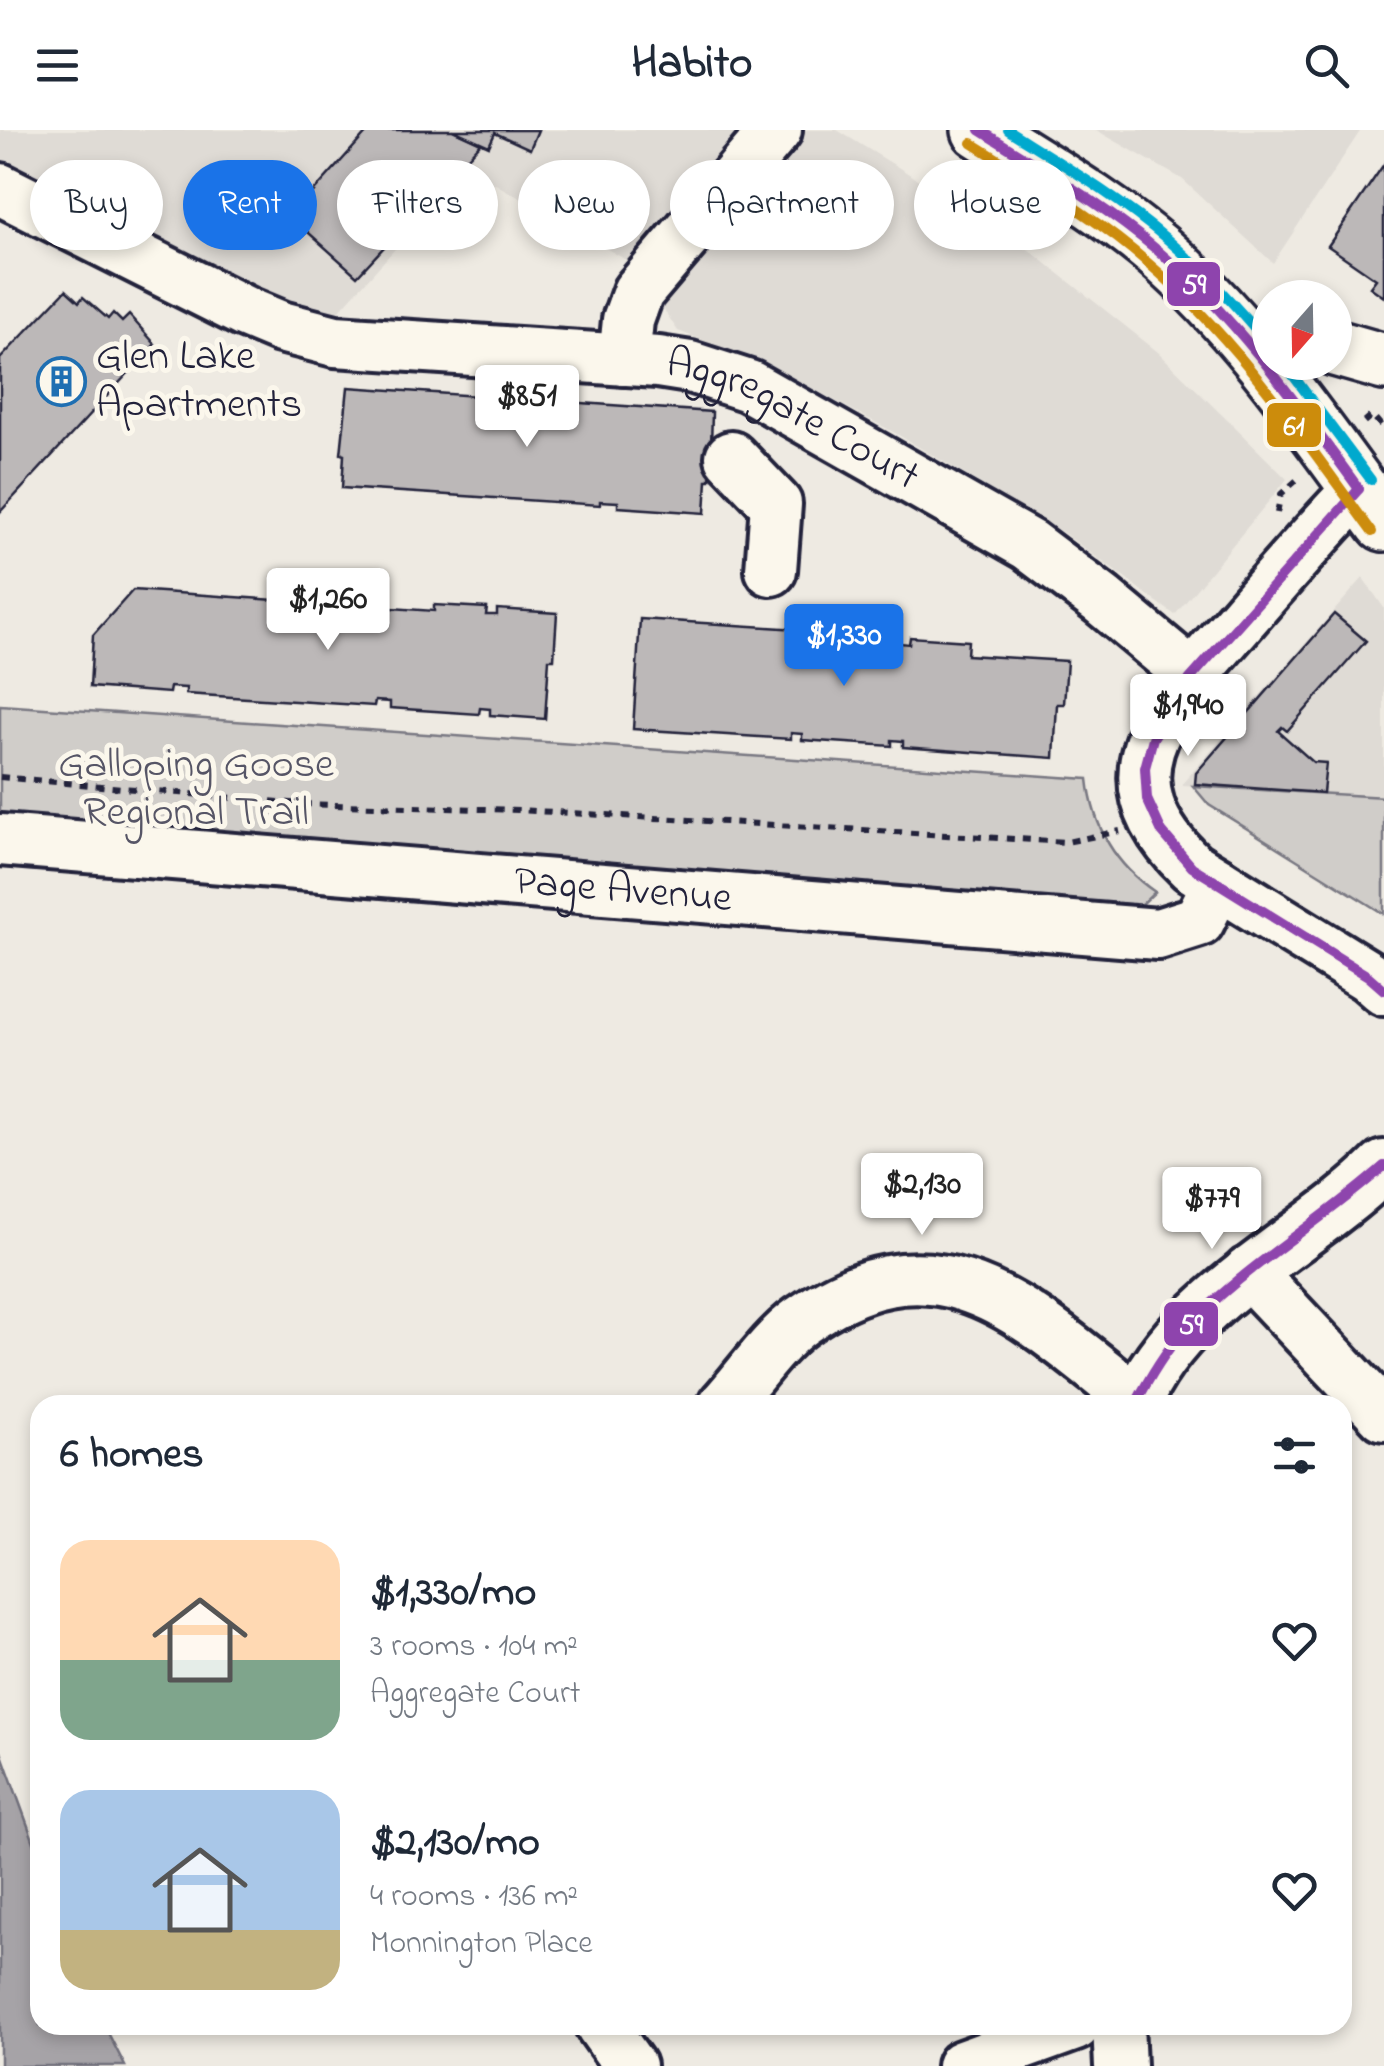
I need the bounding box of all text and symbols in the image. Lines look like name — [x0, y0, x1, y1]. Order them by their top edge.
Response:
text: Habito — [632, 32, 752, 98]
icon: menu — [30, 38, 85, 93]
icon: search — [1299, 38, 1354, 93]
chip: Buy — [30, 160, 163, 250]
chip: Rent — [183, 160, 317, 250]
chip: Filters — [337, 160, 498, 250]
chip: New — [518, 160, 650, 250]
chip: Apartment — [670, 160, 894, 250]
chip: House — [914, 160, 1076, 250]
line badge: 59 — [1165, 260, 1222, 308]
text: 59 — [1182, 266, 1207, 307]
north arrow — [1252, 280, 1352, 380]
map controls — [1252, 280, 1352, 380]
place label: Glen Lake Apartments — [96, 327, 302, 436]
street label: Aggregate Court — [662, 333, 930, 507]
building icon: Glen Lake Apartments — [35, 355, 87, 407]
pin: $851 — [468, 365, 586, 450]
text: $851 — [497, 374, 557, 421]
line badge: 61 — [1265, 401, 1323, 449]
text: 61 — [1283, 408, 1305, 449]
pin: $1,260 — [247, 568, 409, 653]
text: $1,260 — [289, 577, 367, 624]
pin: $1,330 — [763, 604, 925, 689]
text: $1,330 — [806, 613, 882, 660]
pin: $1,940 — [1107, 674, 1269, 759]
text: $1,940 — [1152, 683, 1224, 730]
park label: Galloping Goose Regional Trail — [58, 735, 334, 844]
street label: Page Avenue — [512, 851, 734, 930]
pin: $2,130 — [841, 1153, 1003, 1238]
text: $2,130 — [883, 1162, 961, 1209]
pin: $779 — [1153, 1167, 1271, 1252]
text: $779 — [1184, 1176, 1240, 1223]
line badge: 59 — [1162, 1300, 1220, 1348]
text: 59 — [1179, 1306, 1204, 1347]
text: 6 homes — [60, 1425, 204, 1486]
icon: filters — [1267, 1428, 1322, 1483]
text: $1,330/mo — [370, 1563, 536, 1624]
icon: home — [140, 1580, 260, 1700]
icon: heart — [1267, 1613, 1322, 1668]
text: 3 rooms · 104 m² — [370, 1624, 578, 1671]
text: Aggregate Court — [370, 1671, 581, 1718]
text: $2,130/mo — [370, 1813, 540, 1874]
icon: home — [140, 1830, 260, 1950]
icon: heart — [1267, 1863, 1322, 1918]
text: 4 rooms · 136 m² — [370, 1874, 578, 1921]
text: Monnington Place — [370, 1921, 593, 1968]

